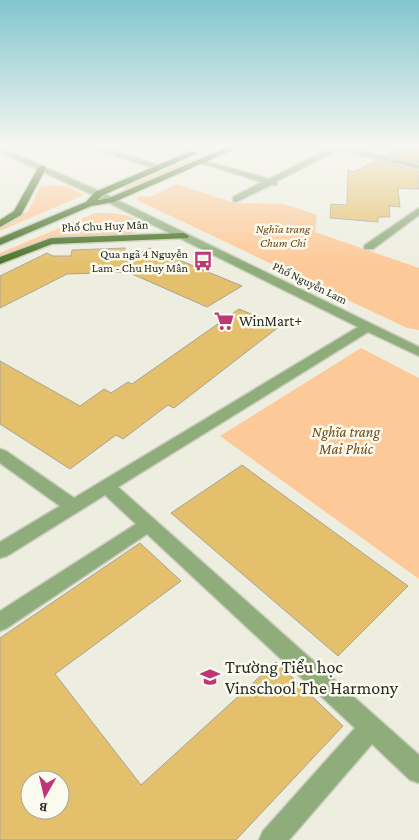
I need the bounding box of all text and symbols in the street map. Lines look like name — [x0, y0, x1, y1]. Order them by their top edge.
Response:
street label: Phố Chu Huy Mân — [61, 217, 149, 235]
park label: Nghĩa trang Chum Chi — [256, 222, 311, 250]
place label: Qua ngã 4 Nguyễn Lam - Chu Huy Mân — [92, 247, 189, 275]
bus stop icon: Qua ngã 4 Nguyễn Lam - Chu Huy Mân — [192, 250, 214, 272]
street label: Phố Nguyễn Lam — [270, 259, 350, 307]
supermarket icon: WinMart+ — [213, 310, 235, 332]
place label: WinMart+ — [239, 313, 302, 329]
park label: Nghĩa trang Mai Phúc — [312, 424, 380, 457]
place label: Trường Tiểu học Vinschool The Harmony — [225, 657, 399, 698]
school or university icon: Trường Tiểu học Vinschool The Harmony — [199, 666, 221, 688]
north arrow — [20, 770, 70, 820]
text: B — [38, 799, 48, 816]

